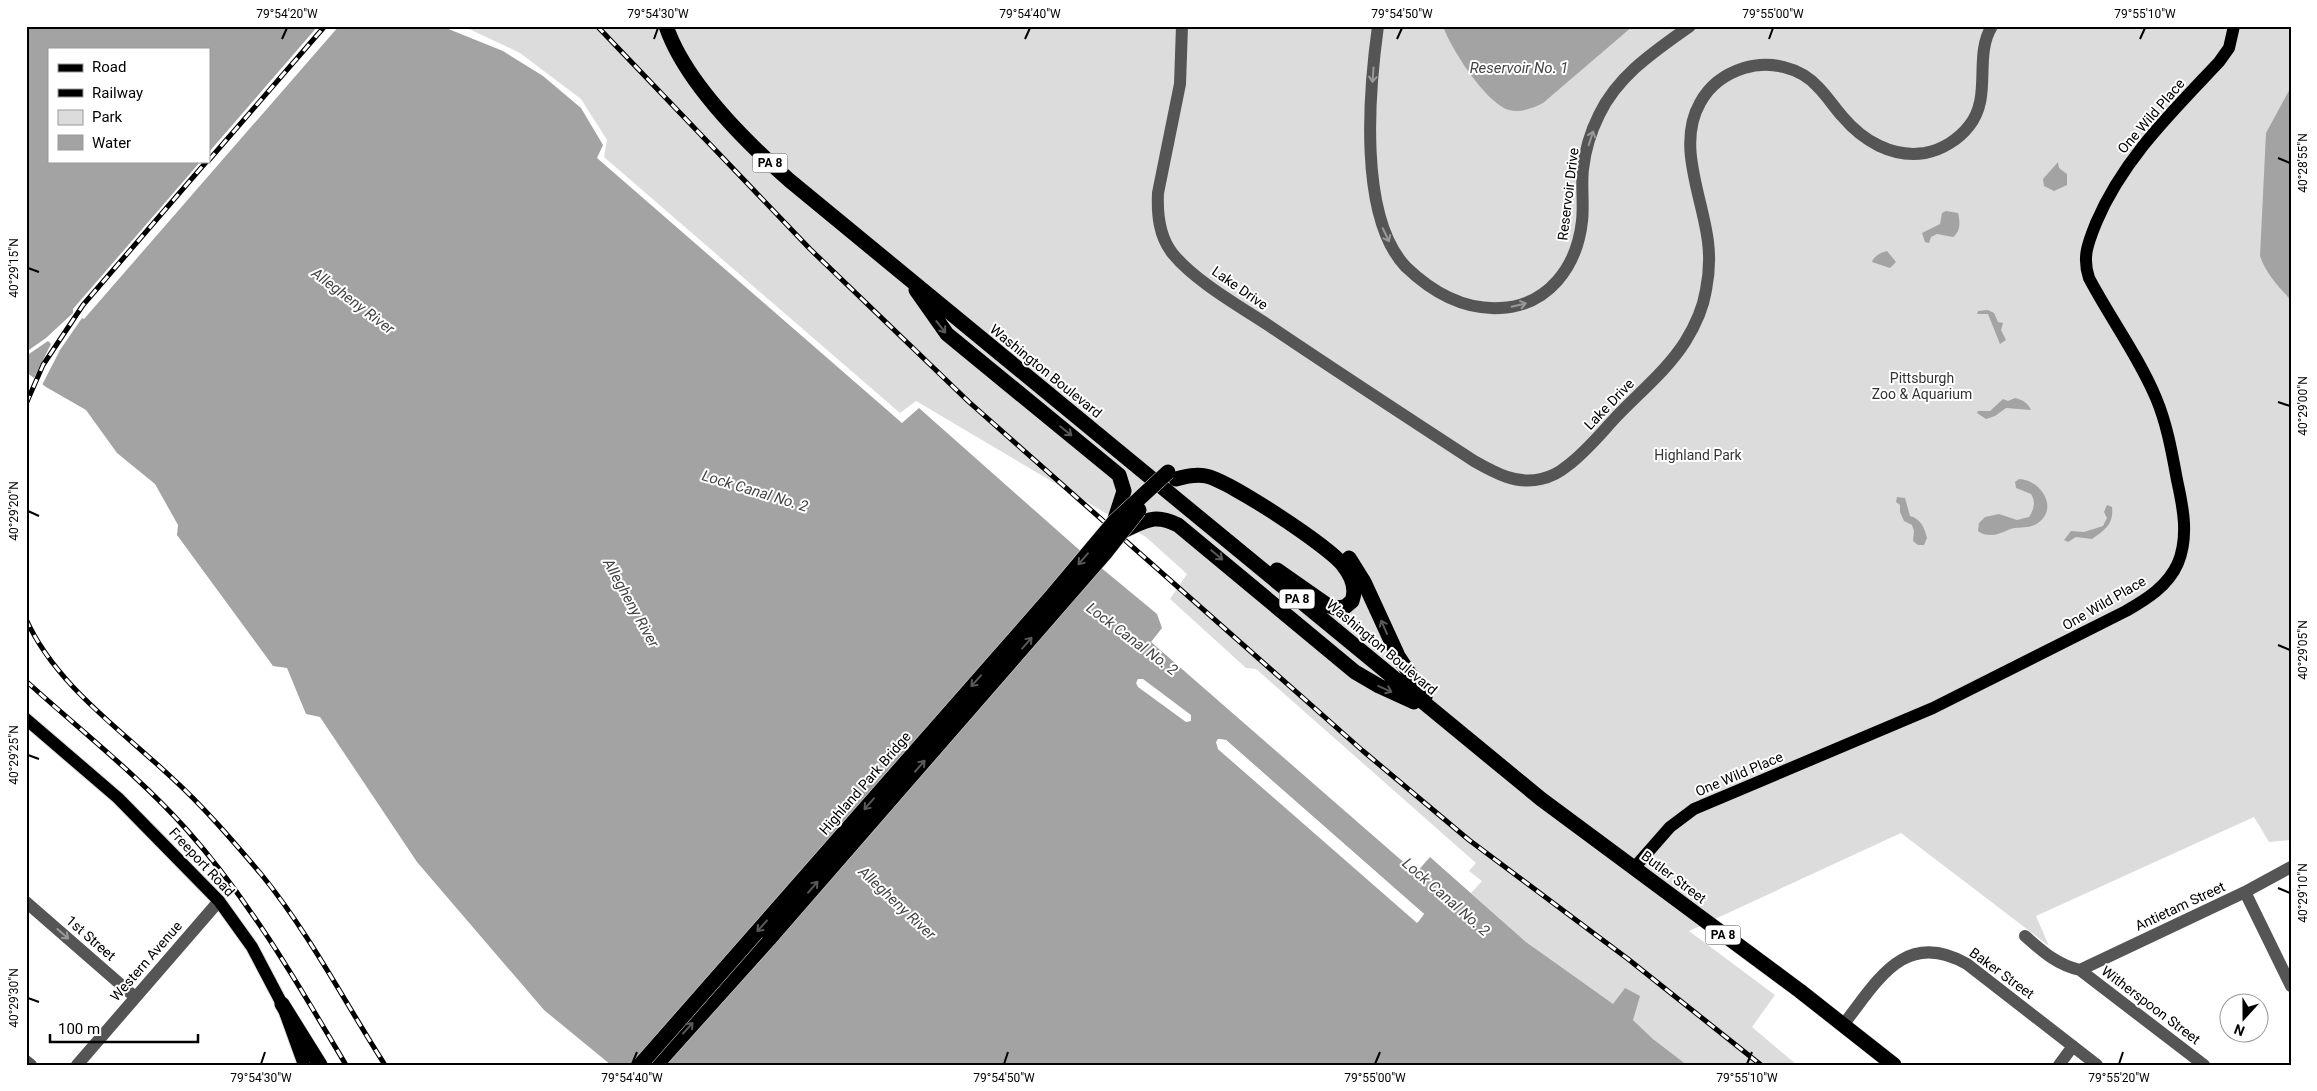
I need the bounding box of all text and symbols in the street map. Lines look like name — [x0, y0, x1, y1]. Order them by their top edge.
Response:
text: 79°54'20"W — [256, 7, 318, 21]
text: 79°54'30"W — [627, 7, 689, 21]
text: 79°54'40"W — [999, 7, 1061, 21]
text: 79°54'50"W — [1371, 7, 1433, 21]
text: 79°55'00"W — [1742, 7, 1804, 21]
text: 79°55'10"W — [2114, 7, 2176, 21]
legend — [48, 48, 210, 162]
text: Road — [92, 58, 126, 76]
water label: Reservoir No. 1 — [1470, 59, 1568, 77]
one-way arrow — [1369, 66, 1378, 82]
street label: One Wild Place — [2114, 75, 2188, 157]
text: Railway — [92, 84, 143, 102]
text: Park — [92, 108, 123, 126]
one-way arrow — [1586, 130, 1596, 146]
text: 40°28'55"N — [2296, 133, 2310, 193]
text: Water — [92, 134, 131, 152]
street label: Reservoir Drive — [1554, 147, 1582, 241]
road number: PA 8 — [752, 154, 788, 172]
one-way arrow — [1382, 227, 1391, 242]
text: 40°29'15"N — [7, 238, 21, 298]
water label: Allegheny River — [307, 263, 399, 339]
street label: Lake Drive — [1209, 263, 1271, 313]
one-way arrow — [1510, 300, 1526, 309]
one-way arrow — [936, 320, 947, 333]
street label: Washington Boulevard — [987, 321, 1105, 421]
park label: Pittsburgh Zoo & Aquarium — [1872, 370, 1972, 402]
street label: Lake Drive — [1581, 375, 1637, 433]
text: 40°29'00"N — [2296, 376, 2310, 436]
one-way arrow — [1059, 426, 1072, 437]
park label: Highland Park — [1654, 447, 1743, 463]
water label: Lock Canal No. 2 — [700, 466, 810, 516]
text: 40°29'20"N — [7, 481, 21, 541]
one-way arrow — [1210, 550, 1223, 561]
one-way arrow — [1077, 553, 1089, 566]
water label: Allegheny River — [599, 555, 663, 652]
street label: One Wild Place — [2060, 573, 2148, 633]
road number: PA 8 — [1280, 590, 1314, 608]
street label: Washington Boulevard — [1323, 596, 1441, 698]
water label: Lock Canal No. 2 — [1083, 599, 1181, 679]
one-way arrow — [1378, 620, 1388, 635]
text: 40°29'05"N — [2296, 620, 2310, 680]
one-way arrow — [1021, 636, 1032, 649]
one-way arrow — [970, 675, 982, 688]
one-way arrow — [1377, 684, 1392, 694]
text: 40°29'25"N — [7, 725, 21, 785]
street label: Highland Park Bridge — [816, 728, 914, 838]
street label: One Wild Place — [1693, 748, 1785, 800]
one-way arrow — [915, 759, 926, 772]
one-way arrow — [864, 797, 875, 810]
street label: Freeport Road — [166, 824, 238, 900]
street label: Butler Street — [1638, 847, 1710, 907]
water label: Lock Canal No. 2 — [1399, 854, 1493, 940]
water label: Allegheny River — [854, 862, 940, 944]
text: 40°29'10"N — [2296, 863, 2310, 923]
street label: Antietam Street — [2133, 878, 2228, 934]
one-way arrow — [807, 881, 819, 894]
street label: 1st Street — [63, 912, 119, 964]
street label: Western Avenue — [107, 918, 185, 1004]
one-way arrow — [756, 920, 768, 933]
road number: PA 8 — [1706, 926, 1740, 944]
one-way arrow — [56, 928, 69, 939]
street label: Baker Street — [1967, 944, 2038, 1002]
street label: Witherspoon Street — [2098, 963, 2204, 1048]
text: 40°29'30"N — [7, 968, 21, 1028]
north arrow — [2220, 994, 2270, 1044]
scale bar — [50, 1011, 198, 1043]
text: 100 m — [58, 1020, 100, 1038]
text: N — [2232, 1021, 2247, 1039]
one-way arrow — [683, 1022, 694, 1035]
text: 79°54'30"W — [230, 1071, 292, 1085]
text: 79°54'40"W — [601, 1071, 663, 1085]
text: 79°54'50"W — [973, 1071, 1035, 1085]
text: 79°55'00"W — [1344, 1071, 1406, 1085]
text: 79°55'10"W — [1716, 1071, 1778, 1085]
text: 79°55'20"W — [2088, 1071, 2150, 1085]

